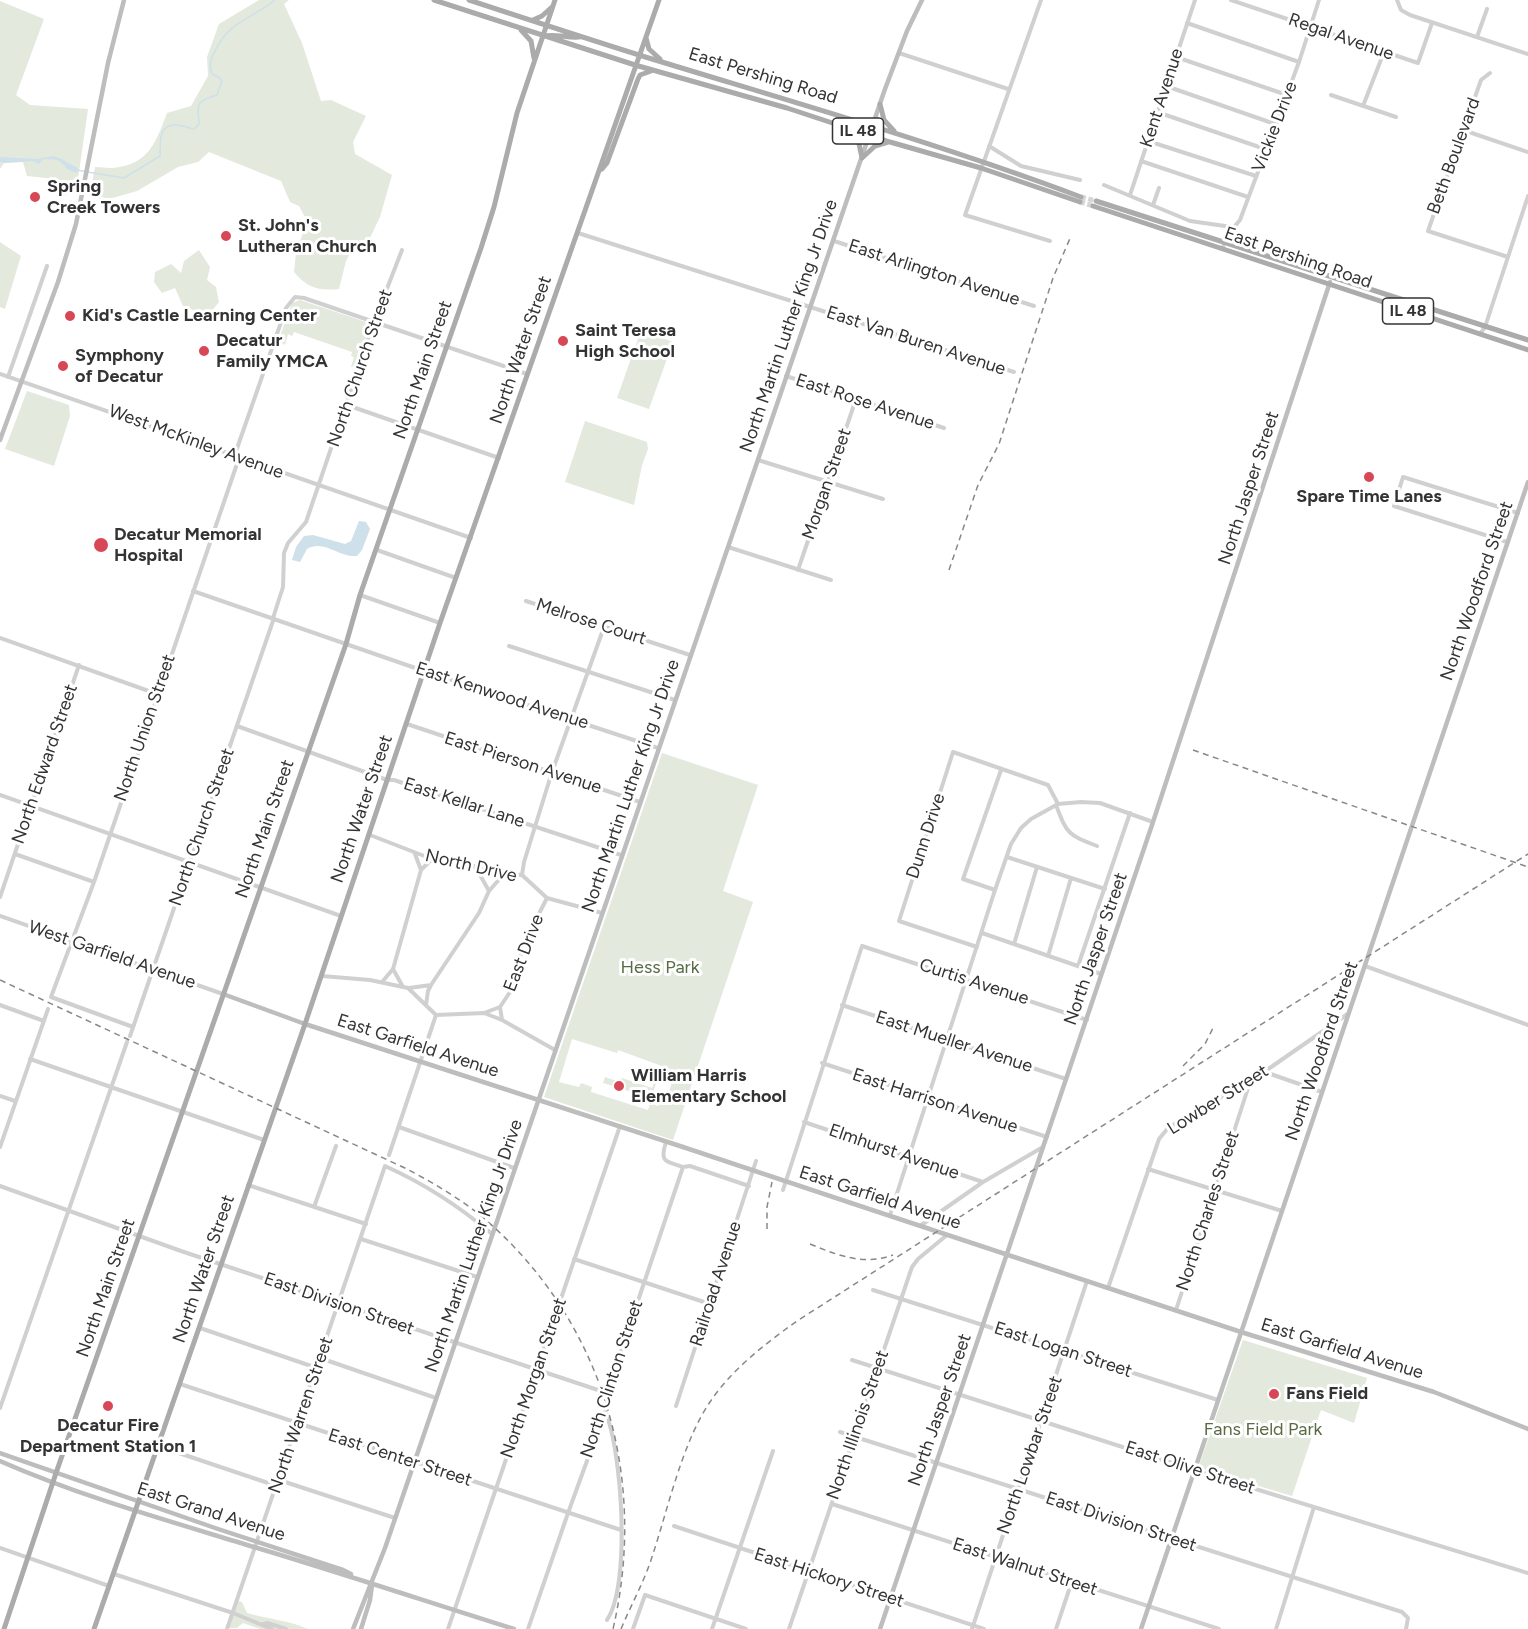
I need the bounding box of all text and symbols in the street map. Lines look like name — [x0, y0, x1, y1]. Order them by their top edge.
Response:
street label: Regal Avenue — [1285, 9, 1397, 65]
street label: East Pershing Road — [686, 43, 840, 109]
street label: Kent Avenue — [1136, 46, 1188, 150]
street label: Vickie Drive — [1248, 79, 1302, 175]
street label: Beth Boulevard — [1423, 95, 1485, 217]
road number: IL 48 — [832, 118, 884, 144]
place label: Spring Creek Towers — [47, 176, 160, 219]
marker: Spring Creek Towers — [28, 190, 42, 204]
street label: North Martin Luther King Jr Drive — [735, 197, 843, 455]
place label: St. John's Lutheran Church — [238, 215, 377, 258]
street label: East Pershing Road — [1221, 223, 1375, 293]
marker: St. John's Lutheran Church — [219, 229, 233, 243]
street label: East Arlington Avenue — [846, 235, 1022, 311]
street label: North Water Street — [486, 273, 556, 427]
street label: North Church Street — [323, 286, 397, 450]
street label: North Main Street — [389, 298, 457, 442]
road number: IL 48 — [1382, 298, 1434, 324]
street label: East Van Buren Avenue — [824, 302, 1008, 380]
place label: Kid's Castle Learning Center — [82, 305, 317, 327]
marker: Kid's Castle Learning Center — [63, 309, 77, 323]
place label: Saint Teresa High School — [575, 320, 676, 362]
place label: Decatur Family YMCA — [216, 330, 328, 372]
marker: Saint Teresa High School — [556, 334, 570, 348]
marker: Decatur Family YMCA — [197, 344, 211, 358]
place label: Symphony of Decatur — [75, 345, 164, 388]
marker: Symphony of Decatur — [56, 359, 70, 373]
street label: East Rose Avenue — [793, 369, 937, 435]
street label: West McKinley Avenue — [106, 400, 286, 484]
street label: North Jasper Street — [1214, 409, 1284, 567]
street label: Morgan Street — [798, 425, 856, 543]
marker: Spare Time Lanes — [1362, 470, 1376, 484]
place label: Spare Time Lanes — [1296, 486, 1442, 508]
street label: North Woodford Street — [1436, 498, 1518, 684]
place label: Decatur Memorial Hospital — [114, 524, 262, 566]
marker: Decatur Memorial Hospital — [92, 536, 110, 554]
street label: Melrose Court — [533, 594, 649, 650]
street label: North Union Street — [110, 652, 180, 804]
street label: North Martin Luther King Jr Drive — [577, 657, 685, 915]
street label: East Kenwood Avenue — [413, 658, 591, 734]
street label: North Edward Street — [8, 681, 82, 847]
street label: East Pierson Avenue — [442, 727, 604, 799]
street label: North Water Street — [327, 732, 397, 886]
street label: North Church Street — [165, 745, 239, 909]
street label: North Main Street — [231, 757, 299, 901]
street label: East Kellar Lane — [401, 773, 527, 833]
street label: Dunn Drive — [902, 791, 950, 881]
street label: North Drive — [423, 845, 519, 887]
street label: North Jasper Street — [1060, 870, 1132, 1028]
street label: East Drive — [499, 911, 549, 995]
street label: West Garfield Avenue — [26, 916, 198, 994]
street label: Curtis Avenue — [917, 954, 1031, 1010]
park label: Hess Park — [621, 957, 699, 979]
street label: North Woodford Street — [1281, 958, 1363, 1144]
street label: East Mueller Avenue — [873, 1006, 1035, 1078]
street label: East Garfield Avenue — [334, 1010, 502, 1082]
street label: Lowber Street — [1164, 1060, 1272, 1140]
street label: East Harrison Avenue — [850, 1064, 1020, 1138]
place label: William Harris Elementary School — [631, 1065, 786, 1108]
marker: William Harris Elementary School — [612, 1079, 626, 1093]
street label: North Martin Luther King Jr Drive — [420, 1117, 528, 1375]
street label: Elmhurst Avenue — [826, 1120, 962, 1184]
street label: North Charles Street — [1172, 1128, 1244, 1294]
street label: East Garfield Avenue — [796, 1162, 964, 1234]
street label: North Water Street — [169, 1192, 239, 1346]
street label: North Main Street — [72, 1216, 140, 1360]
street label: Railroad Avenue — [686, 1219, 746, 1349]
street label: East Division Street — [261, 1268, 417, 1340]
street label: North Morgan Street — [496, 1295, 572, 1461]
street label: North Clinton Street — [576, 1297, 648, 1461]
street label: East Garfield Avenue — [1258, 1314, 1426, 1384]
street label: East Logan Street — [991, 1317, 1135, 1383]
street label: North Jasper Street — [904, 1331, 976, 1489]
street label: North Warren Street — [264, 1334, 338, 1496]
street label: North Illinois Street — [822, 1347, 894, 1503]
street label: North Lowbar Street — [993, 1373, 1067, 1537]
place label: Fans Field — [1286, 1383, 1368, 1405]
marker: Fans Field — [1267, 1387, 1281, 1401]
marker: Decatur Fire Department Station 1 — [101, 1399, 115, 1413]
place label: Decatur Fire Department Station 1 — [20, 1415, 196, 1458]
park label: Fans Field Park — [1204, 1419, 1322, 1441]
street label: East Center Street — [325, 1425, 475, 1491]
street label: East Olive Street — [1122, 1437, 1258, 1499]
street label: East Grand Avenue — [134, 1478, 288, 1546]
street label: East Division Street — [1043, 1487, 1199, 1557]
street label: East Walnut Street — [950, 1533, 1100, 1601]
street label: East Hickory Street — [751, 1544, 907, 1612]

